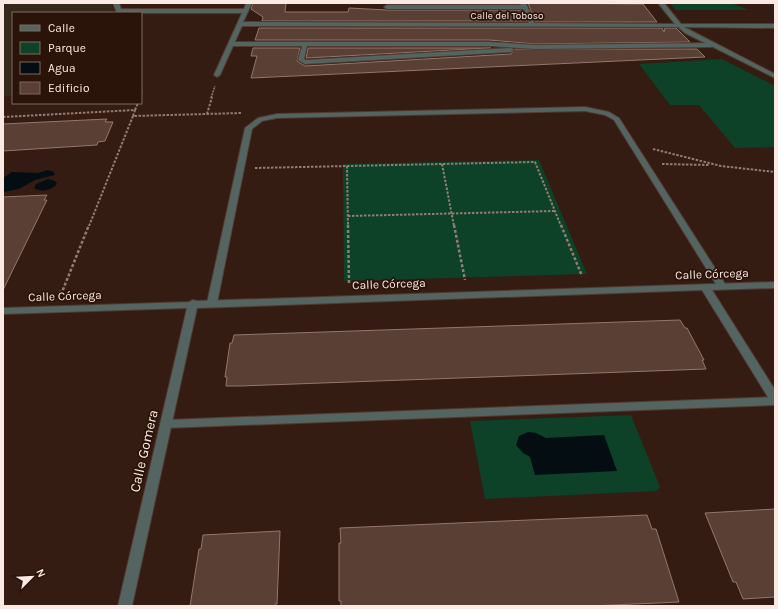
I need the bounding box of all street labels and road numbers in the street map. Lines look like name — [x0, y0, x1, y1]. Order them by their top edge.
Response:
street label: Calle del Toboso — [471, 10, 543, 22]
street label: Calle Córcega — [675, 266, 749, 282]
street label: Calle Córcega — [352, 276, 426, 292]
street label: Calle Córcega — [28, 288, 102, 304]
street label: Calle Gomera — [126, 408, 162, 494]

